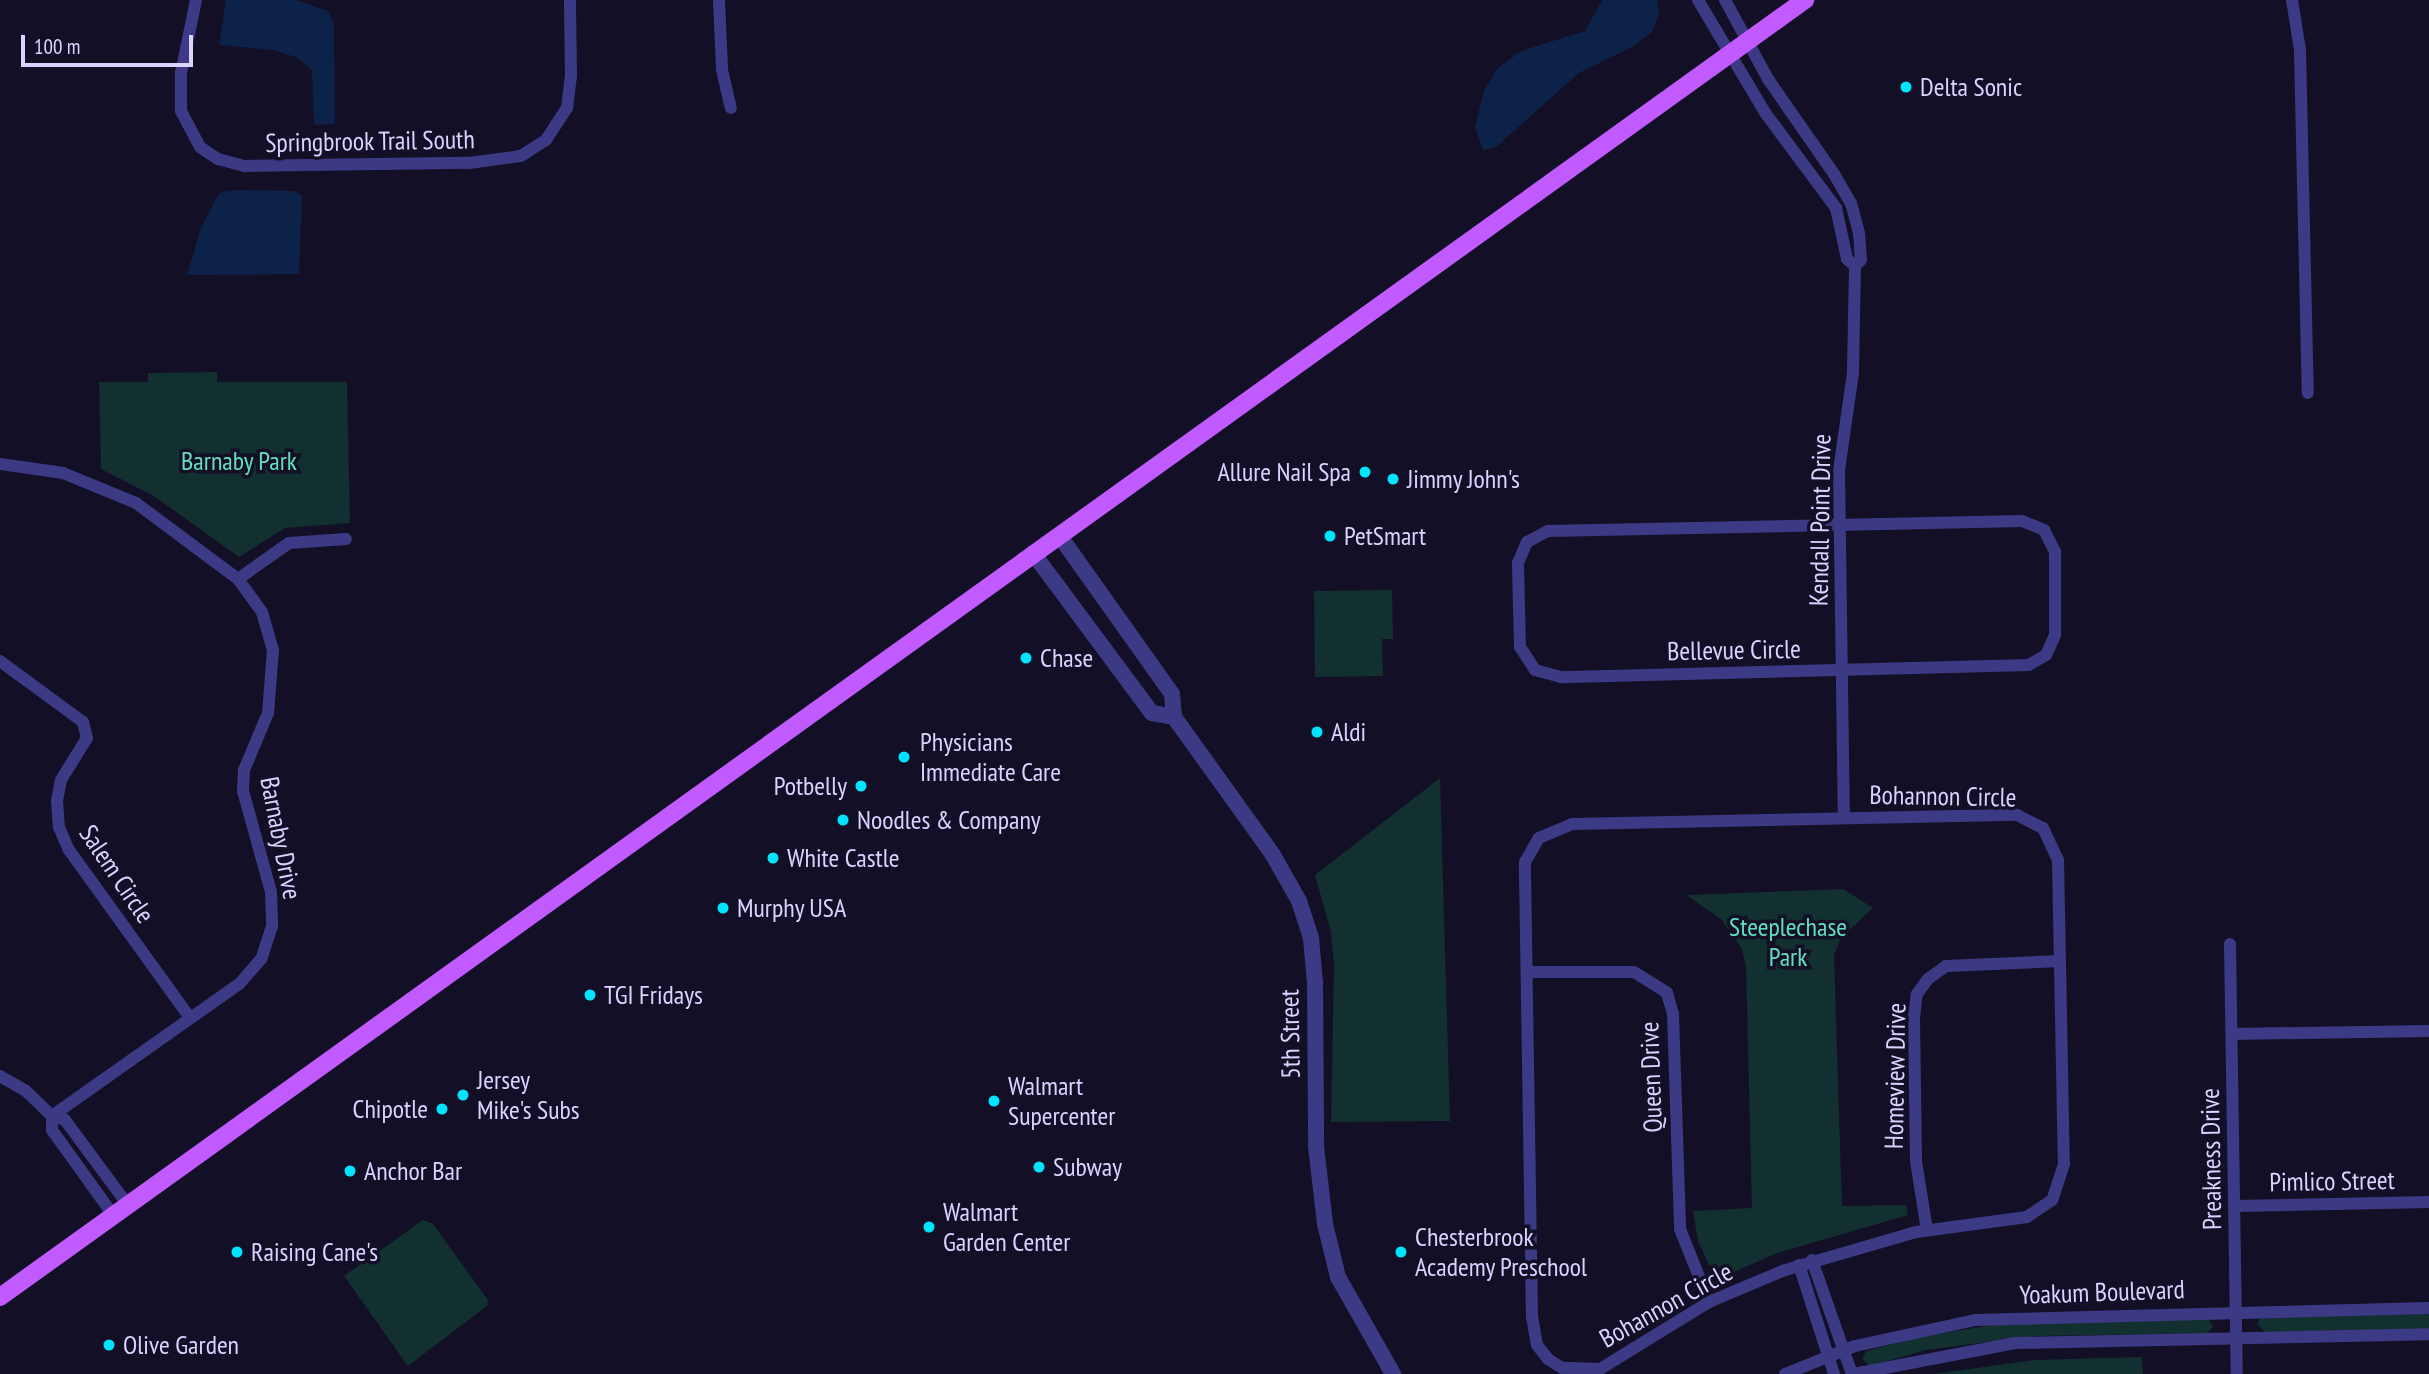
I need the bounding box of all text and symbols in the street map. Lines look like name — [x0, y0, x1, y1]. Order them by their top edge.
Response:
scale bar — [24, 21, 196, 65]
text: 100 m — [34, 33, 80, 60]
place label: Delta Sonic — [1920, 71, 2022, 103]
marker: Delta Sonic — [1898, 79, 1914, 95]
street label: Springbrook Trail South — [264, 124, 476, 158]
street label: Kendall Point Drive — [1803, 434, 1837, 606]
park label: Barnaby Park — [181, 445, 297, 477]
place label: Allure Nail Spa — [1217, 456, 1351, 488]
place label: Jimmy John's — [1407, 463, 1521, 495]
marker: Allure Nail Spa — [1357, 464, 1373, 480]
marker: Jimmy John's — [1385, 471, 1401, 487]
place label: PetSmart — [1344, 520, 1426, 552]
marker: PetSmart — [1322, 528, 1338, 544]
street label: Bellevue Circle — [1667, 633, 1801, 667]
place label: Chase — [1040, 642, 1093, 674]
marker: Chase — [1018, 650, 1034, 666]
place label: Aldi — [1331, 716, 1366, 748]
marker: Aldi — [1309, 724, 1325, 740]
place label: Physicians Immediate Care — [920, 726, 1061, 788]
marker: Physicians Immediate Care — [894, 747, 914, 767]
place label: Potbelly — [774, 770, 847, 802]
street label: Barnaby Drive — [254, 774, 308, 902]
marker: Potbelly — [853, 778, 869, 794]
street label: Bohannon Circle — [1869, 779, 2017, 813]
place label: Noodles & Company — [857, 804, 1041, 836]
marker: Noodles & Company — [835, 812, 851, 828]
street label: Salem Circle — [73, 819, 161, 929]
place label: White Castle — [787, 842, 899, 874]
marker: White Castle — [765, 850, 781, 866]
place label: Murphy USA — [737, 892, 847, 924]
marker: Murphy USA — [715, 900, 731, 916]
park label: Steeplechase Park — [1729, 911, 1847, 972]
place label: TGI Fridays — [604, 979, 703, 1011]
marker: TGI Fridays — [582, 987, 598, 1003]
street label: 5th Street — [1274, 989, 1306, 1079]
street label: Homeview Drive — [1878, 1002, 1912, 1150]
street label: Queen Drive — [1633, 1021, 1669, 1133]
place label: Jersey Mike's Subs — [477, 1064, 580, 1126]
place label: Walmart Supercenter — [1008, 1070, 1115, 1132]
marker: Jersey Mike's Subs — [455, 1087, 471, 1103]
street label: Preakness Drive — [2194, 1088, 2228, 1230]
place label: Chipotle — [353, 1093, 428, 1125]
marker: Walmart Supercenter — [986, 1093, 1002, 1109]
marker: Chipotle — [434, 1101, 450, 1117]
place label: Subway — [1053, 1151, 1122, 1183]
place label: Anchor Bar — [364, 1155, 462, 1187]
marker: Subway — [1031, 1159, 1047, 1175]
marker: Anchor Bar — [342, 1163, 358, 1179]
street label: Pimlico Street — [2269, 1164, 2395, 1198]
place label: Walmart Garden Center — [943, 1196, 1070, 1258]
marker: Walmart Garden Center — [921, 1219, 937, 1235]
place label: Chesterbrook Academy Preschool — [1415, 1221, 1588, 1282]
place label: Raising Cane's — [251, 1236, 378, 1268]
marker: Raising Cane's — [229, 1244, 245, 1260]
marker: Chesterbrook Academy Preschool — [1393, 1244, 1409, 1260]
street label: Bohannon Circle — [1594, 1256, 1738, 1354]
street label: Yoakum Boulevard — [2019, 1274, 2185, 1310]
place label: Olive Garden — [123, 1329, 239, 1361]
marker: Olive Garden — [101, 1337, 117, 1353]

